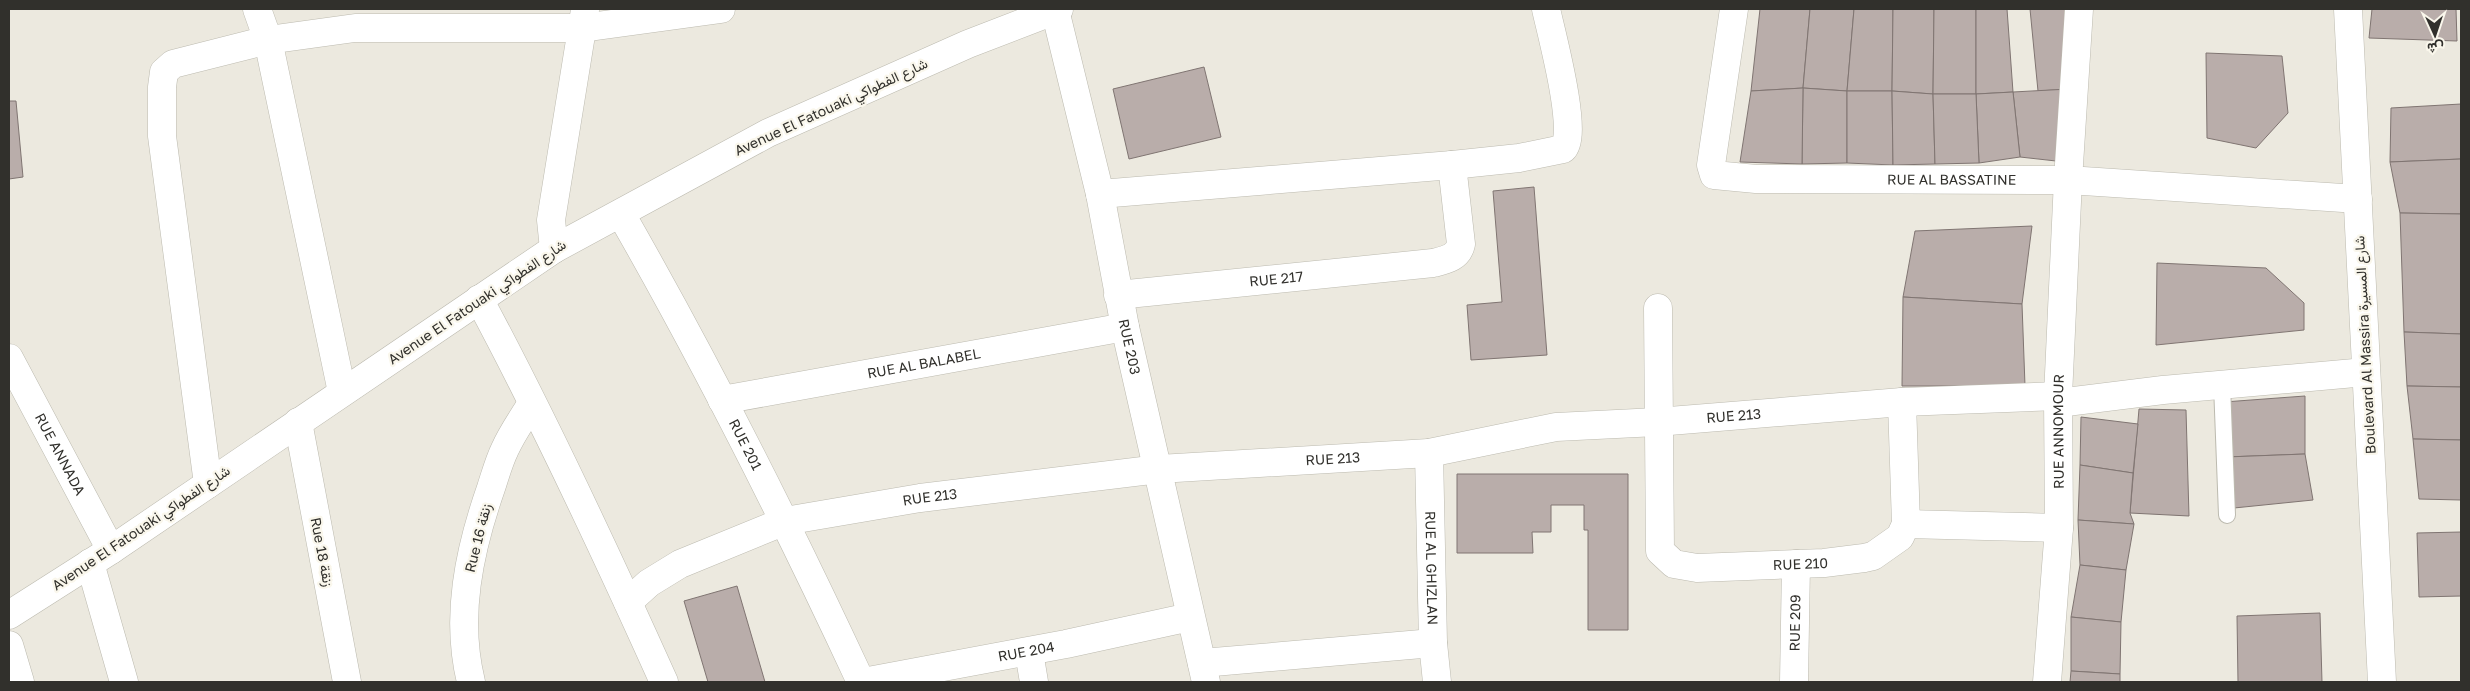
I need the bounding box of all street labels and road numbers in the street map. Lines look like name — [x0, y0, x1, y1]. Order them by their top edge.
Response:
street label: Avenue El Fatouaki شارع الفطواكي — [732, 54, 932, 162]
street label: RUE AL BASSATINE — [1887, 170, 2016, 188]
street label: Boulevard Al Massira شارع المسيرة — [2350, 235, 2382, 455]
street label: Avenue El Fatouaki شارع الفطواكي — [385, 236, 571, 371]
street label: RUE 217 — [1248, 267, 1304, 290]
street label: RUE 203 — [1116, 317, 1145, 376]
street label: RUE AL BALABEL — [866, 344, 982, 382]
street label: RUE ANNOMOUR — [2049, 374, 2067, 489]
street label: RUE 213 — [1706, 405, 1762, 426]
street label: RUE ANNADA — [32, 410, 90, 499]
street label: RUE 201 — [726, 416, 766, 473]
street label: RUE 213 — [1305, 448, 1361, 468]
street label: Avenue El Fatouaki شارع الفطواكي — [49, 462, 235, 597]
street label: RUE 213 — [901, 485, 958, 509]
street label: Rue 16 زنقة — [461, 502, 495, 574]
street label: RUE AL GHIZLAN — [1422, 511, 1442, 625]
street label: Rue 18 زنقة — [306, 516, 338, 588]
street label: RUE 210 — [1772, 554, 1828, 573]
street label: RUE 209 — [1786, 594, 1803, 652]
street label: RUE 204 — [996, 637, 1056, 665]

